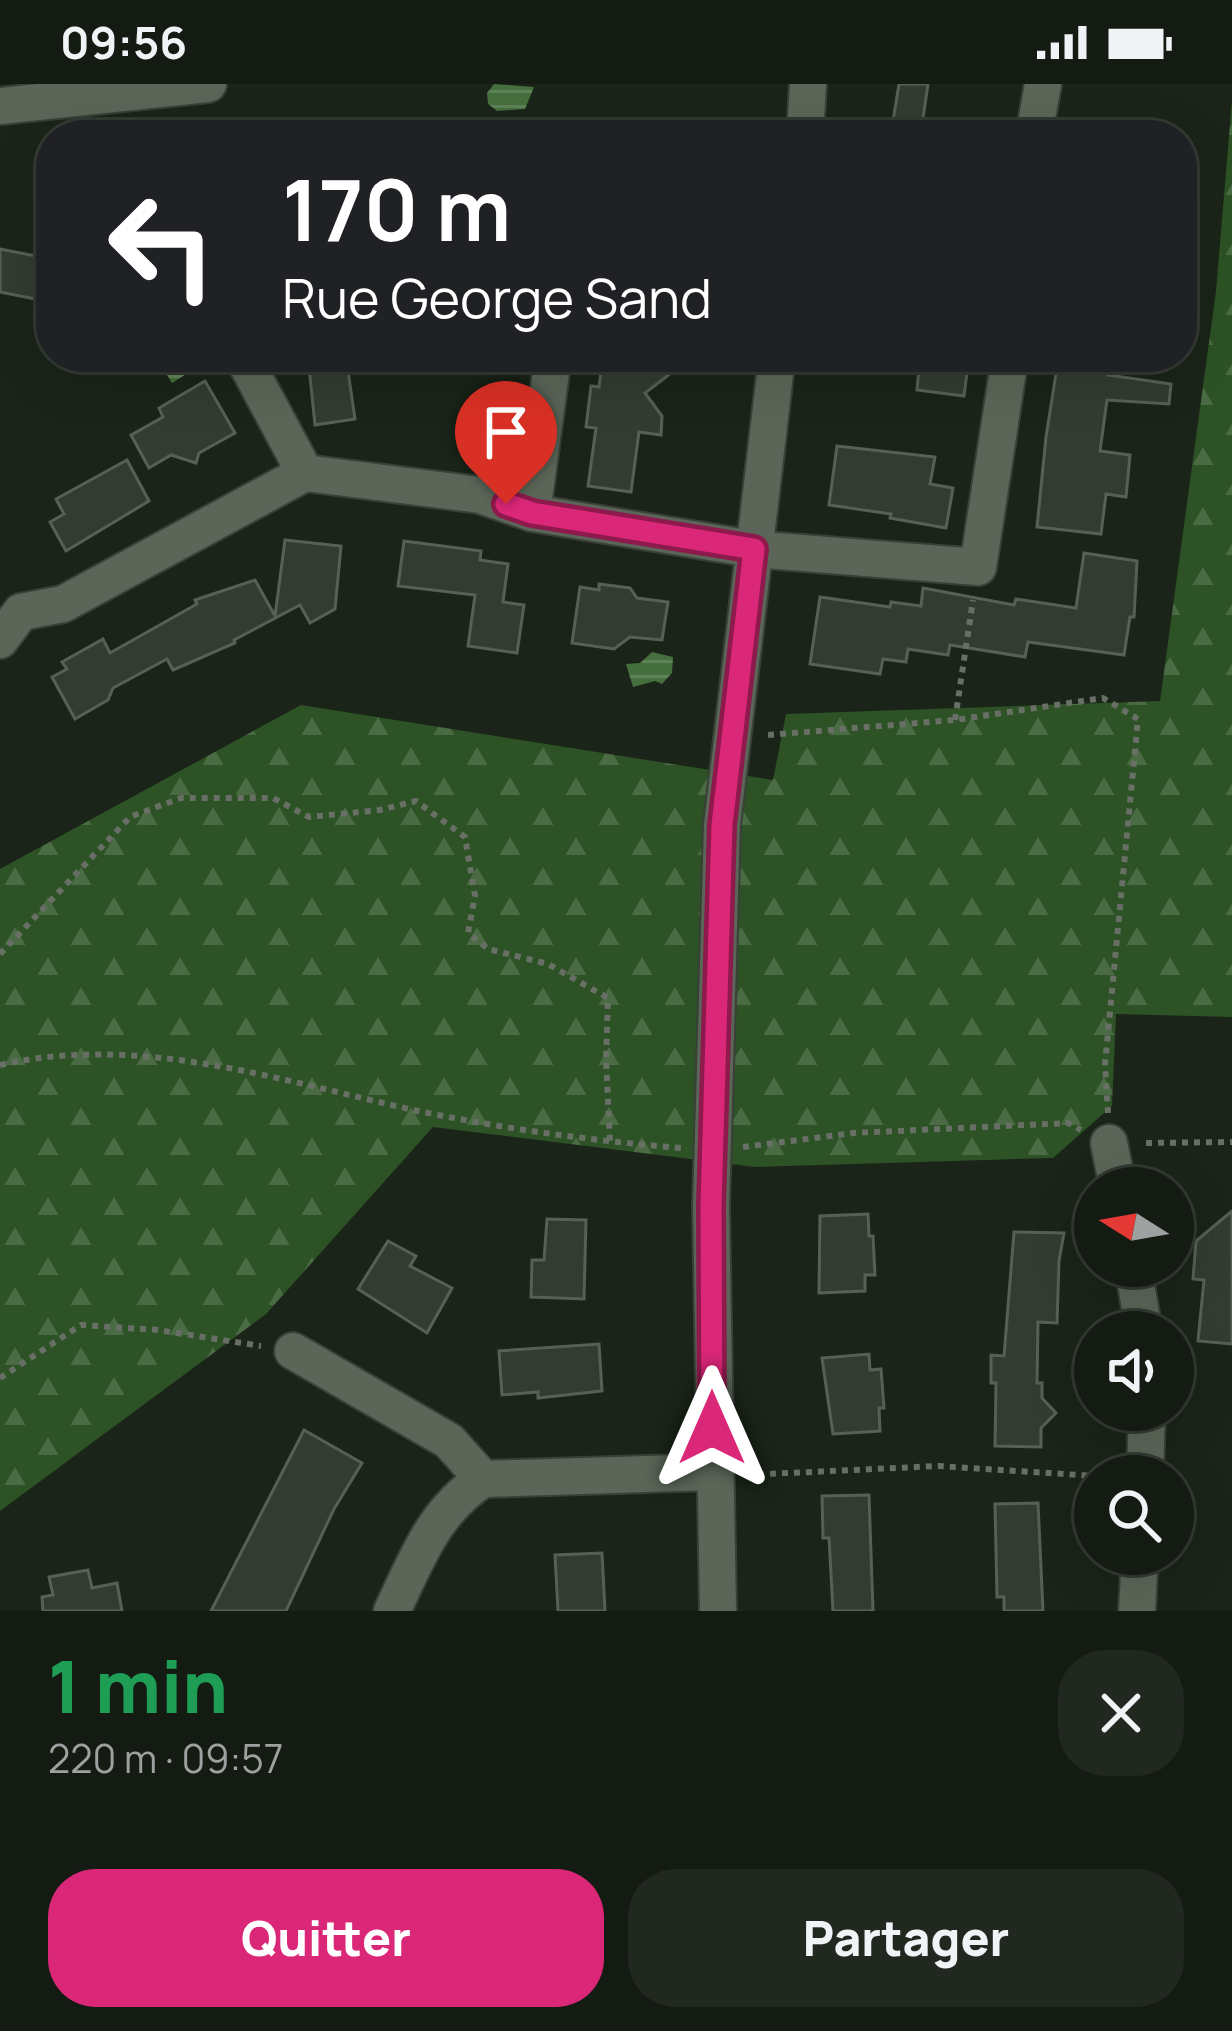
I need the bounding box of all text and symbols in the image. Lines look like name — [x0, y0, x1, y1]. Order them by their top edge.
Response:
text: 09:56 — [60, 11, 187, 73]
text: 170 m — [282, 151, 511, 266]
icon: left — [84, 168, 240, 324]
text: Rue George Sand — [282, 260, 712, 334]
pin — [455, 381, 557, 504]
icon: arrive — [473, 399, 539, 465]
north arrow — [1074, 1167, 1194, 1287]
map controls — [1074, 1167, 1194, 1575]
button: sound — [1074, 1311, 1194, 1431]
position arrow — [649, 1365, 775, 1491]
button: search — [1074, 1455, 1194, 1575]
text: 1 min — [48, 1636, 228, 1735]
button: close — [1058, 1650, 1184, 1776]
text: 220 m · 09:57 — [48, 1731, 283, 1785]
button: Quitter — [48, 1869, 604, 2007]
button: Partager — [628, 1869, 1184, 2007]

